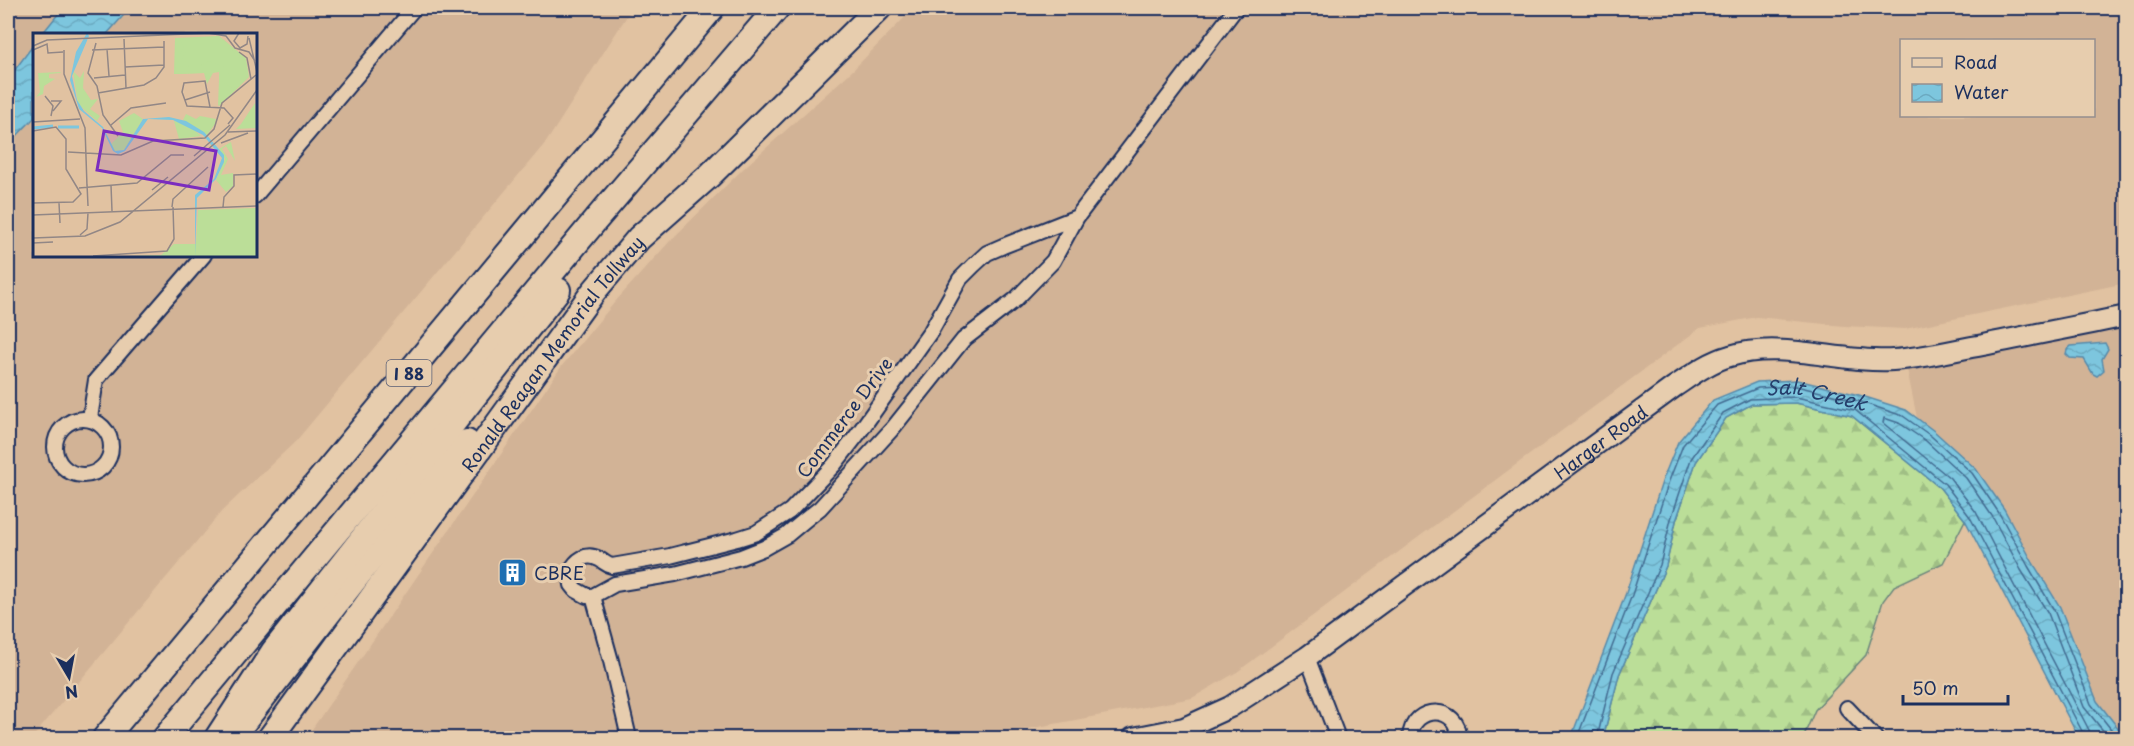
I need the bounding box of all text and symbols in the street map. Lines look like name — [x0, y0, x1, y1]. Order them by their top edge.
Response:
inset map — [33, 33, 256, 256]
legend — [1900, 39, 2095, 117]
text: Road — [1954, 48, 1998, 75]
text: Water — [1954, 78, 2009, 105]
street label: Ronald Reagan Memorial Tollway — [454, 229, 649, 477]
street label: Commerce Drive — [790, 351, 898, 483]
road number: I 88 — [386, 360, 432, 386]
water label: Salt Creek — [1765, 371, 1872, 418]
street label: Harger Road — [1547, 398, 1652, 485]
building icon: CBRE — [497, 556, 529, 588]
place label: CBRE — [534, 559, 584, 586]
north arrow — [39, 647, 99, 707]
scale bar — [1903, 668, 2008, 706]
text: 50 m — [1912, 674, 1959, 701]
text: N — [63, 680, 80, 706]

